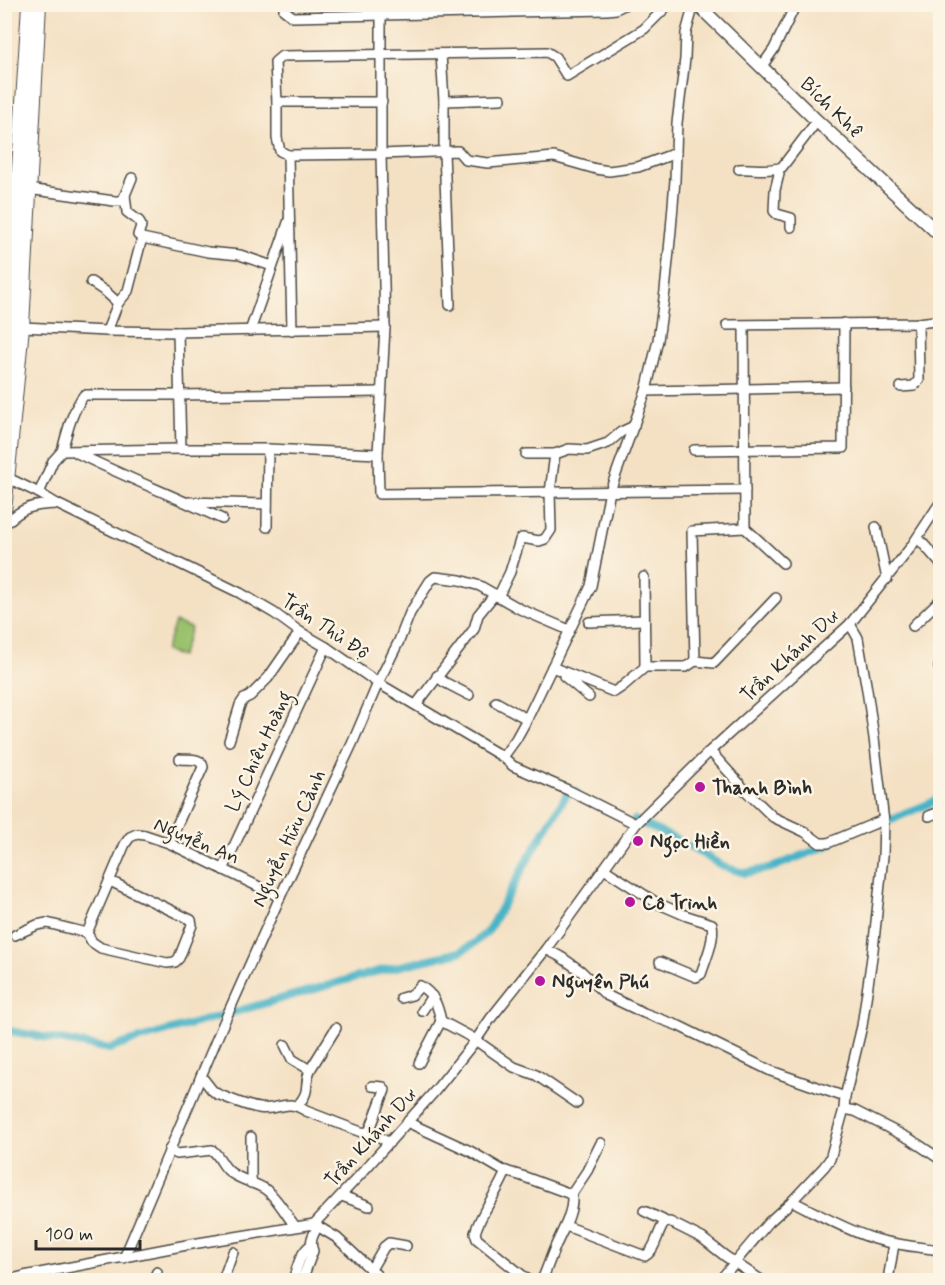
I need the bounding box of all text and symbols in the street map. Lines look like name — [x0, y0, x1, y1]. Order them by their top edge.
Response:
street label: Bích Khê — [794, 71, 868, 145]
street label: Trần Thủ Độ — [276, 588, 375, 667]
street label: Trần Khánh Dư — [735, 603, 845, 709]
street label: Lý Chiêu Hoàng — [219, 687, 301, 818]
street label: Nguyễn Hữu Cảnh — [246, 766, 335, 913]
place label: Thanh Bình — [712, 775, 812, 802]
marker: Thanh Bình — [693, 780, 707, 794]
street label: Nguyễn An — [148, 811, 244, 873]
place label: Ngọc Hiền — [650, 829, 730, 858]
marker: Ngọc Hiền — [631, 834, 645, 848]
place label: Cô Trinh — [642, 890, 718, 917]
marker: Cô Trinh — [623, 895, 637, 909]
place label: Nguyên Phú — [552, 969, 648, 998]
marker: Nguyên Phú — [533, 974, 547, 988]
street label: Trần Khánh Dư — [319, 1082, 423, 1194]
scale bar — [36, 1213, 140, 1251]
text: 100 m — [45, 1223, 93, 1247]

